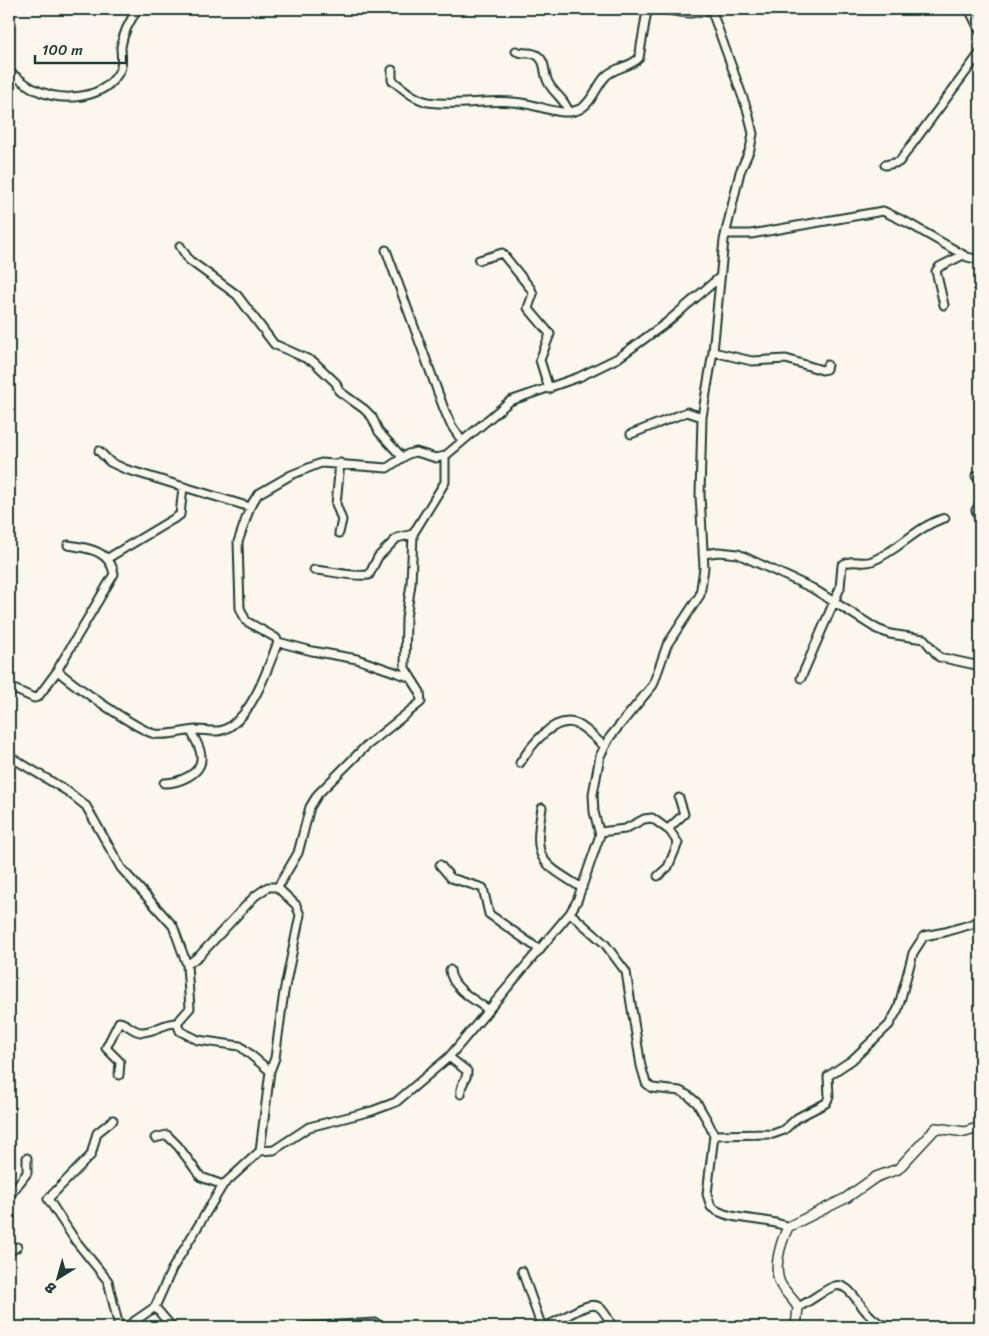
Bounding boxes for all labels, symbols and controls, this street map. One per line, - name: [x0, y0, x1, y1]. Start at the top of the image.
- scale bar: [35, 32, 126, 64]
- text: 100 m: [42, 37, 83, 63]
- north arrow: [32, 1254, 82, 1304]
- text: B: [39, 1275, 62, 1301]

